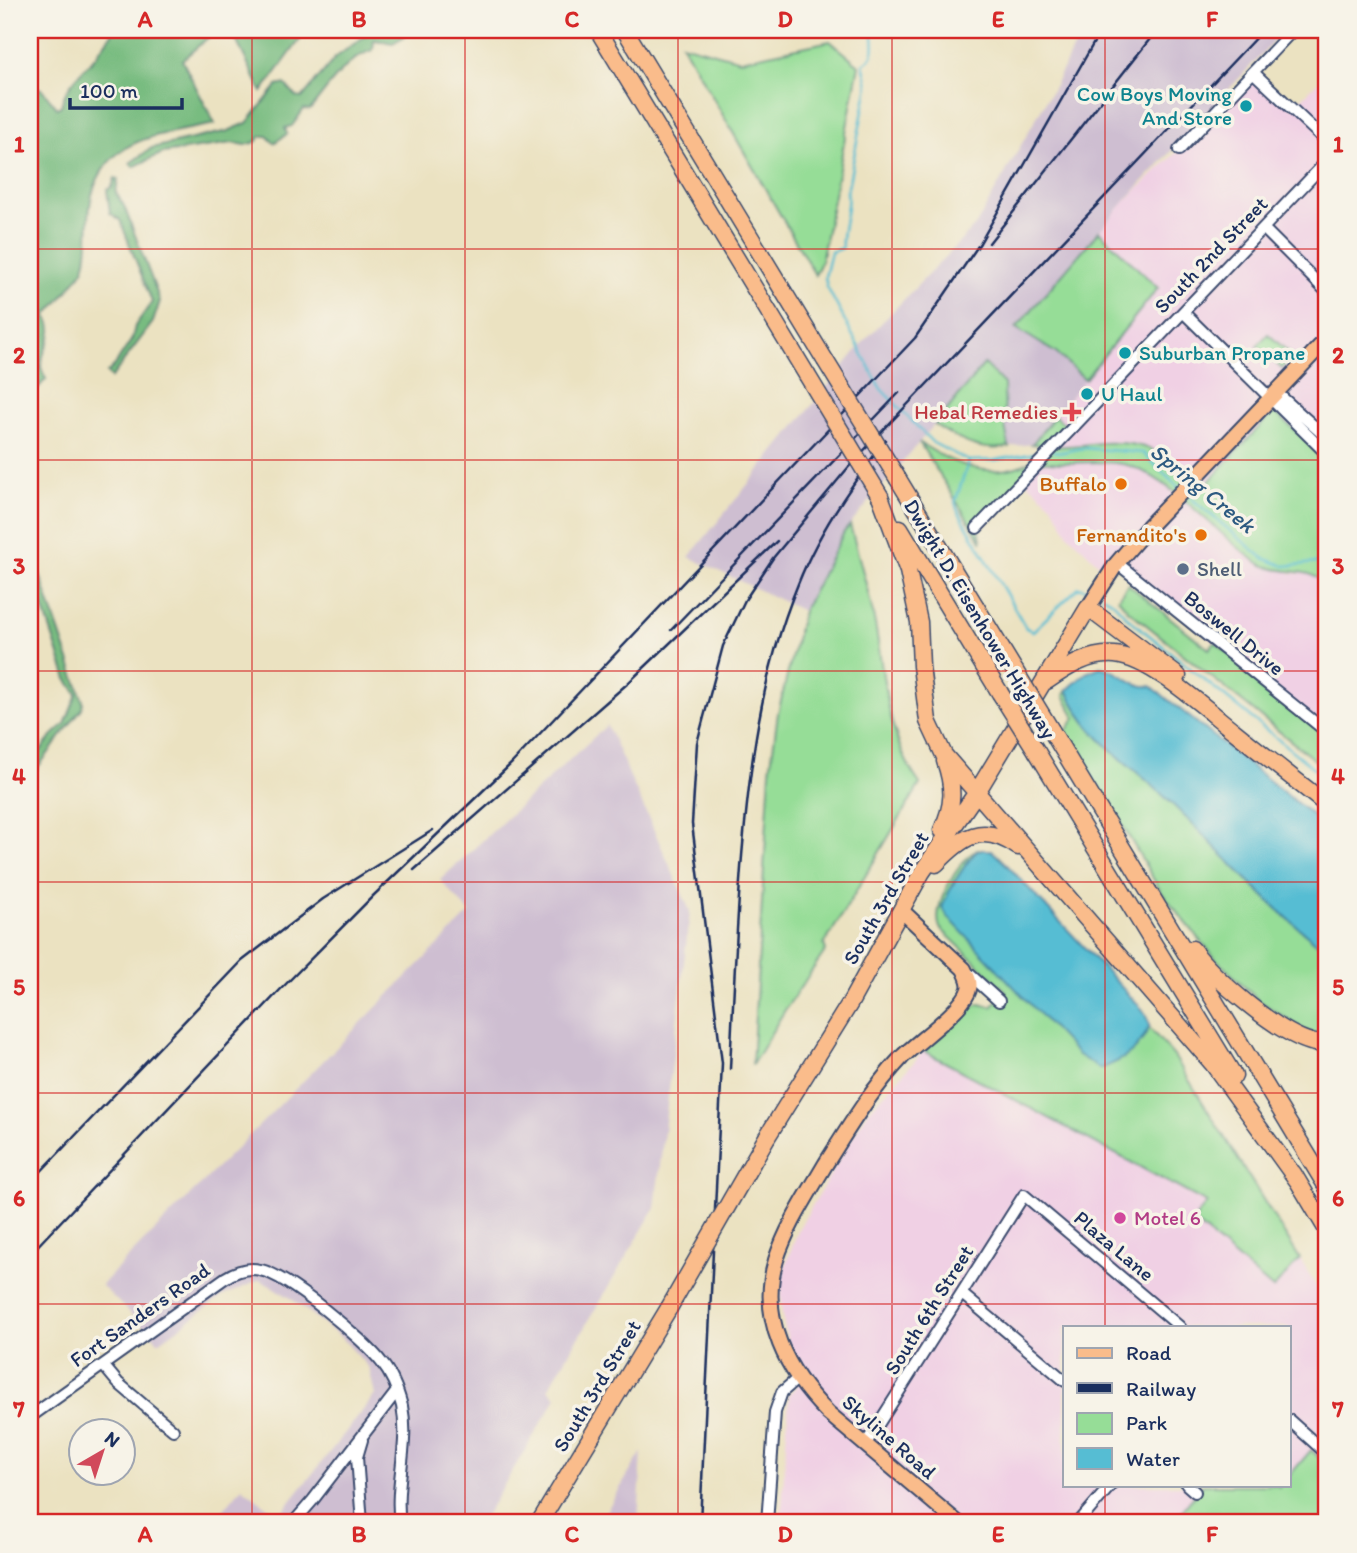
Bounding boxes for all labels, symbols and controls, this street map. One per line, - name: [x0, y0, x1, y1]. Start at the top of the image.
- text: A: [137, 5, 153, 33]
- text: B: [352, 5, 367, 33]
- text: C: [565, 5, 580, 33]
- text: D: [777, 5, 793, 33]
- text: E: [992, 5, 1005, 33]
- text: F: [1206, 5, 1219, 33]
- scale bar: [70, 66, 182, 110]
- text: 100 m: [80, 78, 138, 103]
- place label: Cow Boys Moving And Store: [1077, 81, 1232, 130]
- marker: Cow Boys Moving And Store: [1238, 98, 1254, 114]
- text: 1: [14, 130, 25, 158]
- text: 1: [1333, 130, 1344, 158]
- street label: South 2nd Street: [1149, 191, 1273, 318]
- place label: Suburban Propane: [1139, 340, 1305, 365]
- text: 2: [13, 341, 26, 369]
- text: 2: [1332, 341, 1345, 369]
- marker: Suburban Propane: [1117, 345, 1133, 361]
- place label: U Haul: [1101, 381, 1163, 406]
- marker: U Haul: [1079, 386, 1095, 402]
- place label: Hebal Remedies: [914, 399, 1058, 424]
- marker: Hebal Remedies: [1064, 404, 1080, 420]
- water label: Spring Creek: [1145, 437, 1262, 540]
- place label: Buffalo: [1040, 471, 1107, 496]
- marker: Buffalo: [1113, 476, 1129, 492]
- street label: Dwight D. Eisenhower Highway: [899, 494, 1062, 743]
- place label: Fernandito's: [1076, 522, 1187, 547]
- marker: Fernandito's: [1193, 527, 1209, 543]
- text: 3: [13, 552, 26, 580]
- text: 3: [1332, 552, 1345, 580]
- place label: Shell: [1197, 556, 1242, 581]
- marker: Shell: [1175, 561, 1191, 577]
- street label: Boswell Drive: [1179, 585, 1289, 681]
- text: 4: [12, 762, 26, 790]
- text: 4: [1331, 762, 1345, 790]
- street label: South 3rd Street: [837, 827, 934, 969]
- text: 5: [13, 973, 25, 1001]
- text: 5: [1332, 973, 1344, 1001]
- text: 6: [13, 1184, 25, 1212]
- text: 6: [1332, 1184, 1344, 1212]
- street label: Plaza Lane: [1069, 1205, 1159, 1286]
- place label: Motel 6: [1134, 1205, 1201, 1230]
- marker: Motel 6: [1112, 1210, 1128, 1226]
- street label: South 6th Street: [879, 1240, 979, 1379]
- street label: Fort Sanders Road: [65, 1257, 215, 1372]
- street label: South 3rd Street: [547, 1315, 646, 1456]
- legend: [1063, 1326, 1290, 1486]
- text: Road: [1126, 1340, 1172, 1365]
- text: Railway: [1126, 1376, 1196, 1401]
- street label: Skyline Road: [837, 1389, 941, 1484]
- text: 7: [12, 1395, 25, 1423]
- text: 7: [1331, 1395, 1344, 1423]
- text: Park: [1126, 1410, 1168, 1435]
- north arrow: [66, 1416, 136, 1486]
- text: N: [100, 1426, 125, 1452]
- text: Water: [1126, 1446, 1180, 1471]
- text: A: [137, 1520, 153, 1548]
- text: B: [352, 1520, 367, 1548]
- text: C: [565, 1520, 580, 1548]
- text: D: [777, 1520, 793, 1548]
- text: E: [992, 1520, 1005, 1548]
- text: F: [1206, 1520, 1219, 1548]

